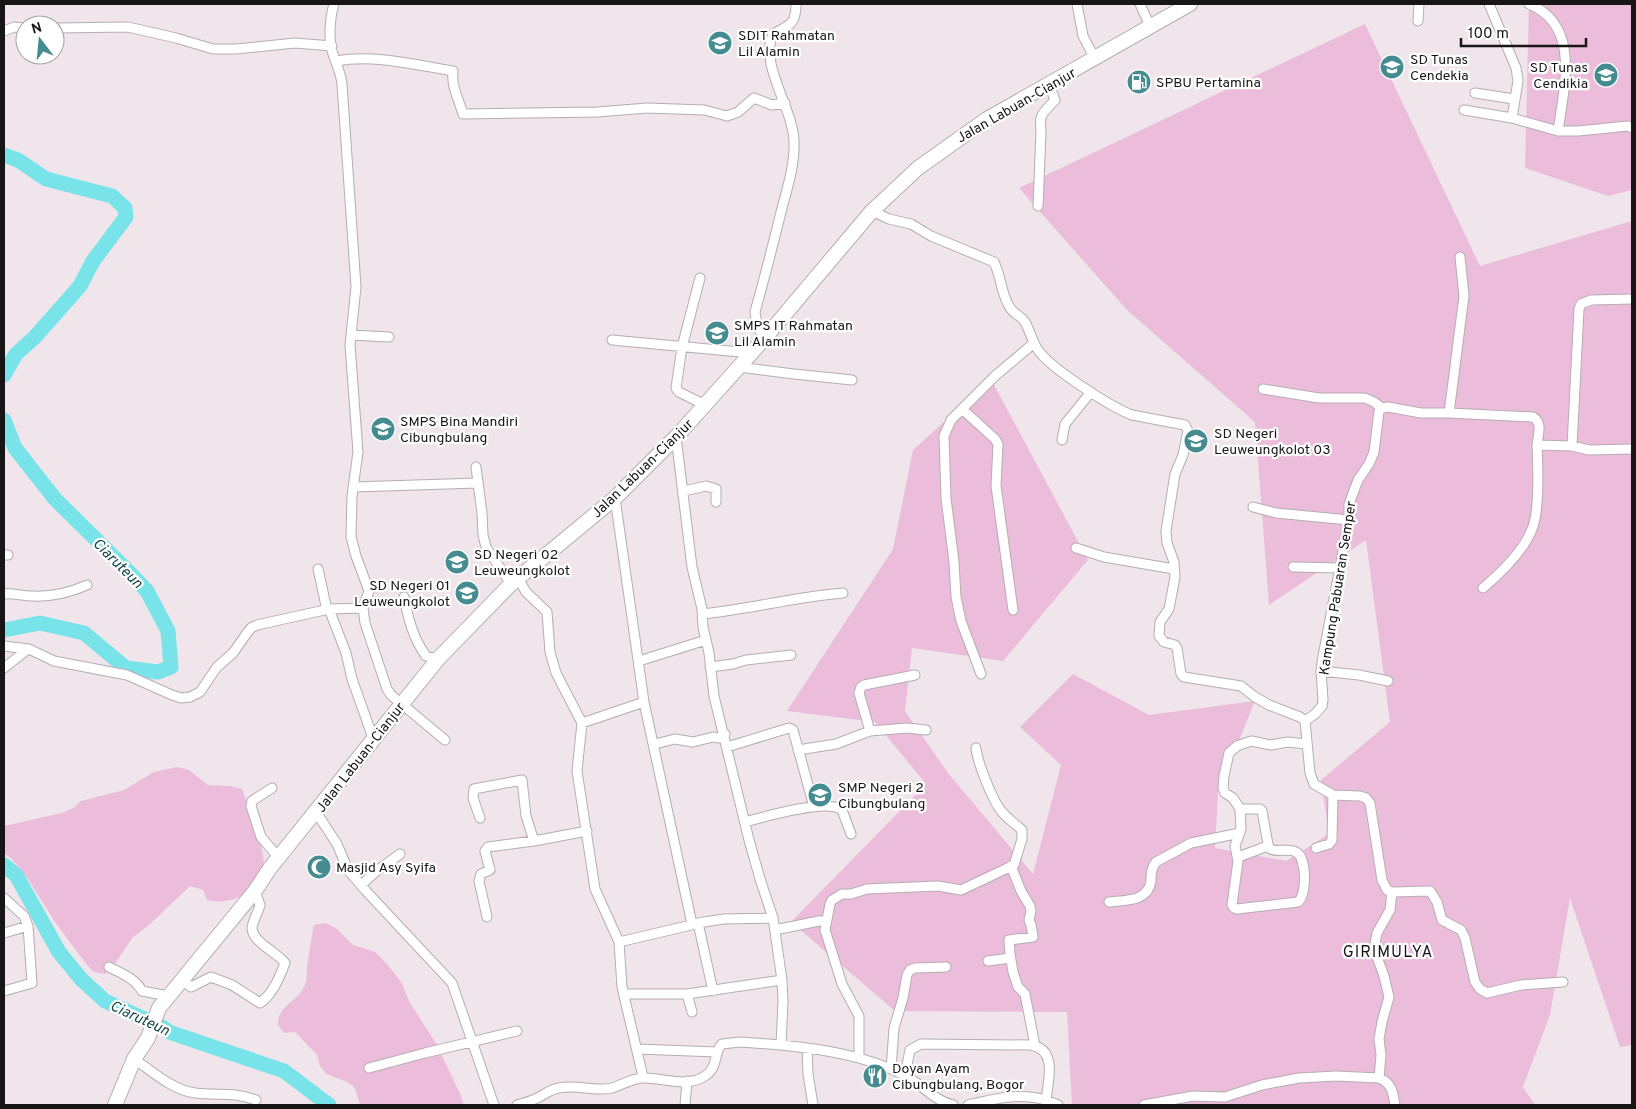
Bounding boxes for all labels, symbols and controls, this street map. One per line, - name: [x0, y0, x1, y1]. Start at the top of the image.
- north arrow: [15, 15, 65, 65]
- scale bar: [1461, 15, 1586, 47]
- text: N: [30, 19, 44, 39]
- text: 100 m: [1468, 25, 1509, 44]
- place label: SDIT Rahmatan Lil Alamin: [738, 28, 835, 61]
- school or university icon: SDIT Rahmatan Lil Alamin: [707, 30, 733, 56]
- place label: SD Tunas Cendekia: [1410, 52, 1469, 85]
- school or university icon: SD Tunas Cendekia: [1379, 54, 1405, 80]
- place label: SD Tunas Cendikia: [1530, 60, 1588, 93]
- school or university icon: SD Tunas Cendikia: [1593, 62, 1619, 88]
- street label: Jalan Labuan-Cianjur: [954, 65, 1080, 147]
- fuel station icon: SPBU Pertamina: [1126, 69, 1152, 95]
- place label: SPBU Pertamina: [1156, 75, 1261, 92]
- place label: SMPS IT Rahmatan Lil Alamin: [734, 318, 853, 351]
- school or university icon: SMPS IT Rahmatan Lil Alamin: [704, 320, 730, 346]
- place label: SMPS Bina Mandiri Cibungbulang: [400, 414, 518, 447]
- school or university icon: SMPS Bina Mandiri Cibungbulang: [370, 416, 396, 442]
- street label: Jalan Labuan-Cianjur: [589, 416, 698, 522]
- place label: SD Negeri Leuweungkolot 03: [1214, 426, 1331, 459]
- school or university icon: SD Negeri Leuweungkolot 03: [1183, 428, 1209, 454]
- street label: Kampung Pabuaran Semper: [1316, 499, 1361, 677]
- water label: Ciaruteun: [88, 535, 146, 593]
- place label: SD Negeri 02 Leuweungkolot: [474, 547, 570, 580]
- school or university icon: SD Negeri 02 Leuweungkolot: [444, 549, 470, 575]
- place label: SD Negeri 01 Leuweungkolot: [354, 578, 450, 611]
- school or university icon: SD Negeri 01 Leuweungkolot: [454, 580, 480, 606]
- street label: Jalan Labuan-Cianjur: [313, 699, 410, 816]
- place label: SMP Negeri 2 Cibungbulang: [838, 780, 925, 813]
- school or university icon: SMP Negeri 2 Cibungbulang: [807, 782, 833, 808]
- mosque icon: Masjid Asy Syifa: [306, 854, 332, 880]
- place label: Masjid Asy Syifa: [336, 860, 436, 877]
- district label: GIRIMULYA: [1343, 943, 1433, 963]
- water label: Ciaruteun: [106, 997, 172, 1041]
- place label: Doyan Ayam Cibungbulang, Bogor: [892, 1061, 1025, 1094]
- restaurant icon: Doyan Ayam Cibungbulang, Bogor: [862, 1063, 888, 1089]

